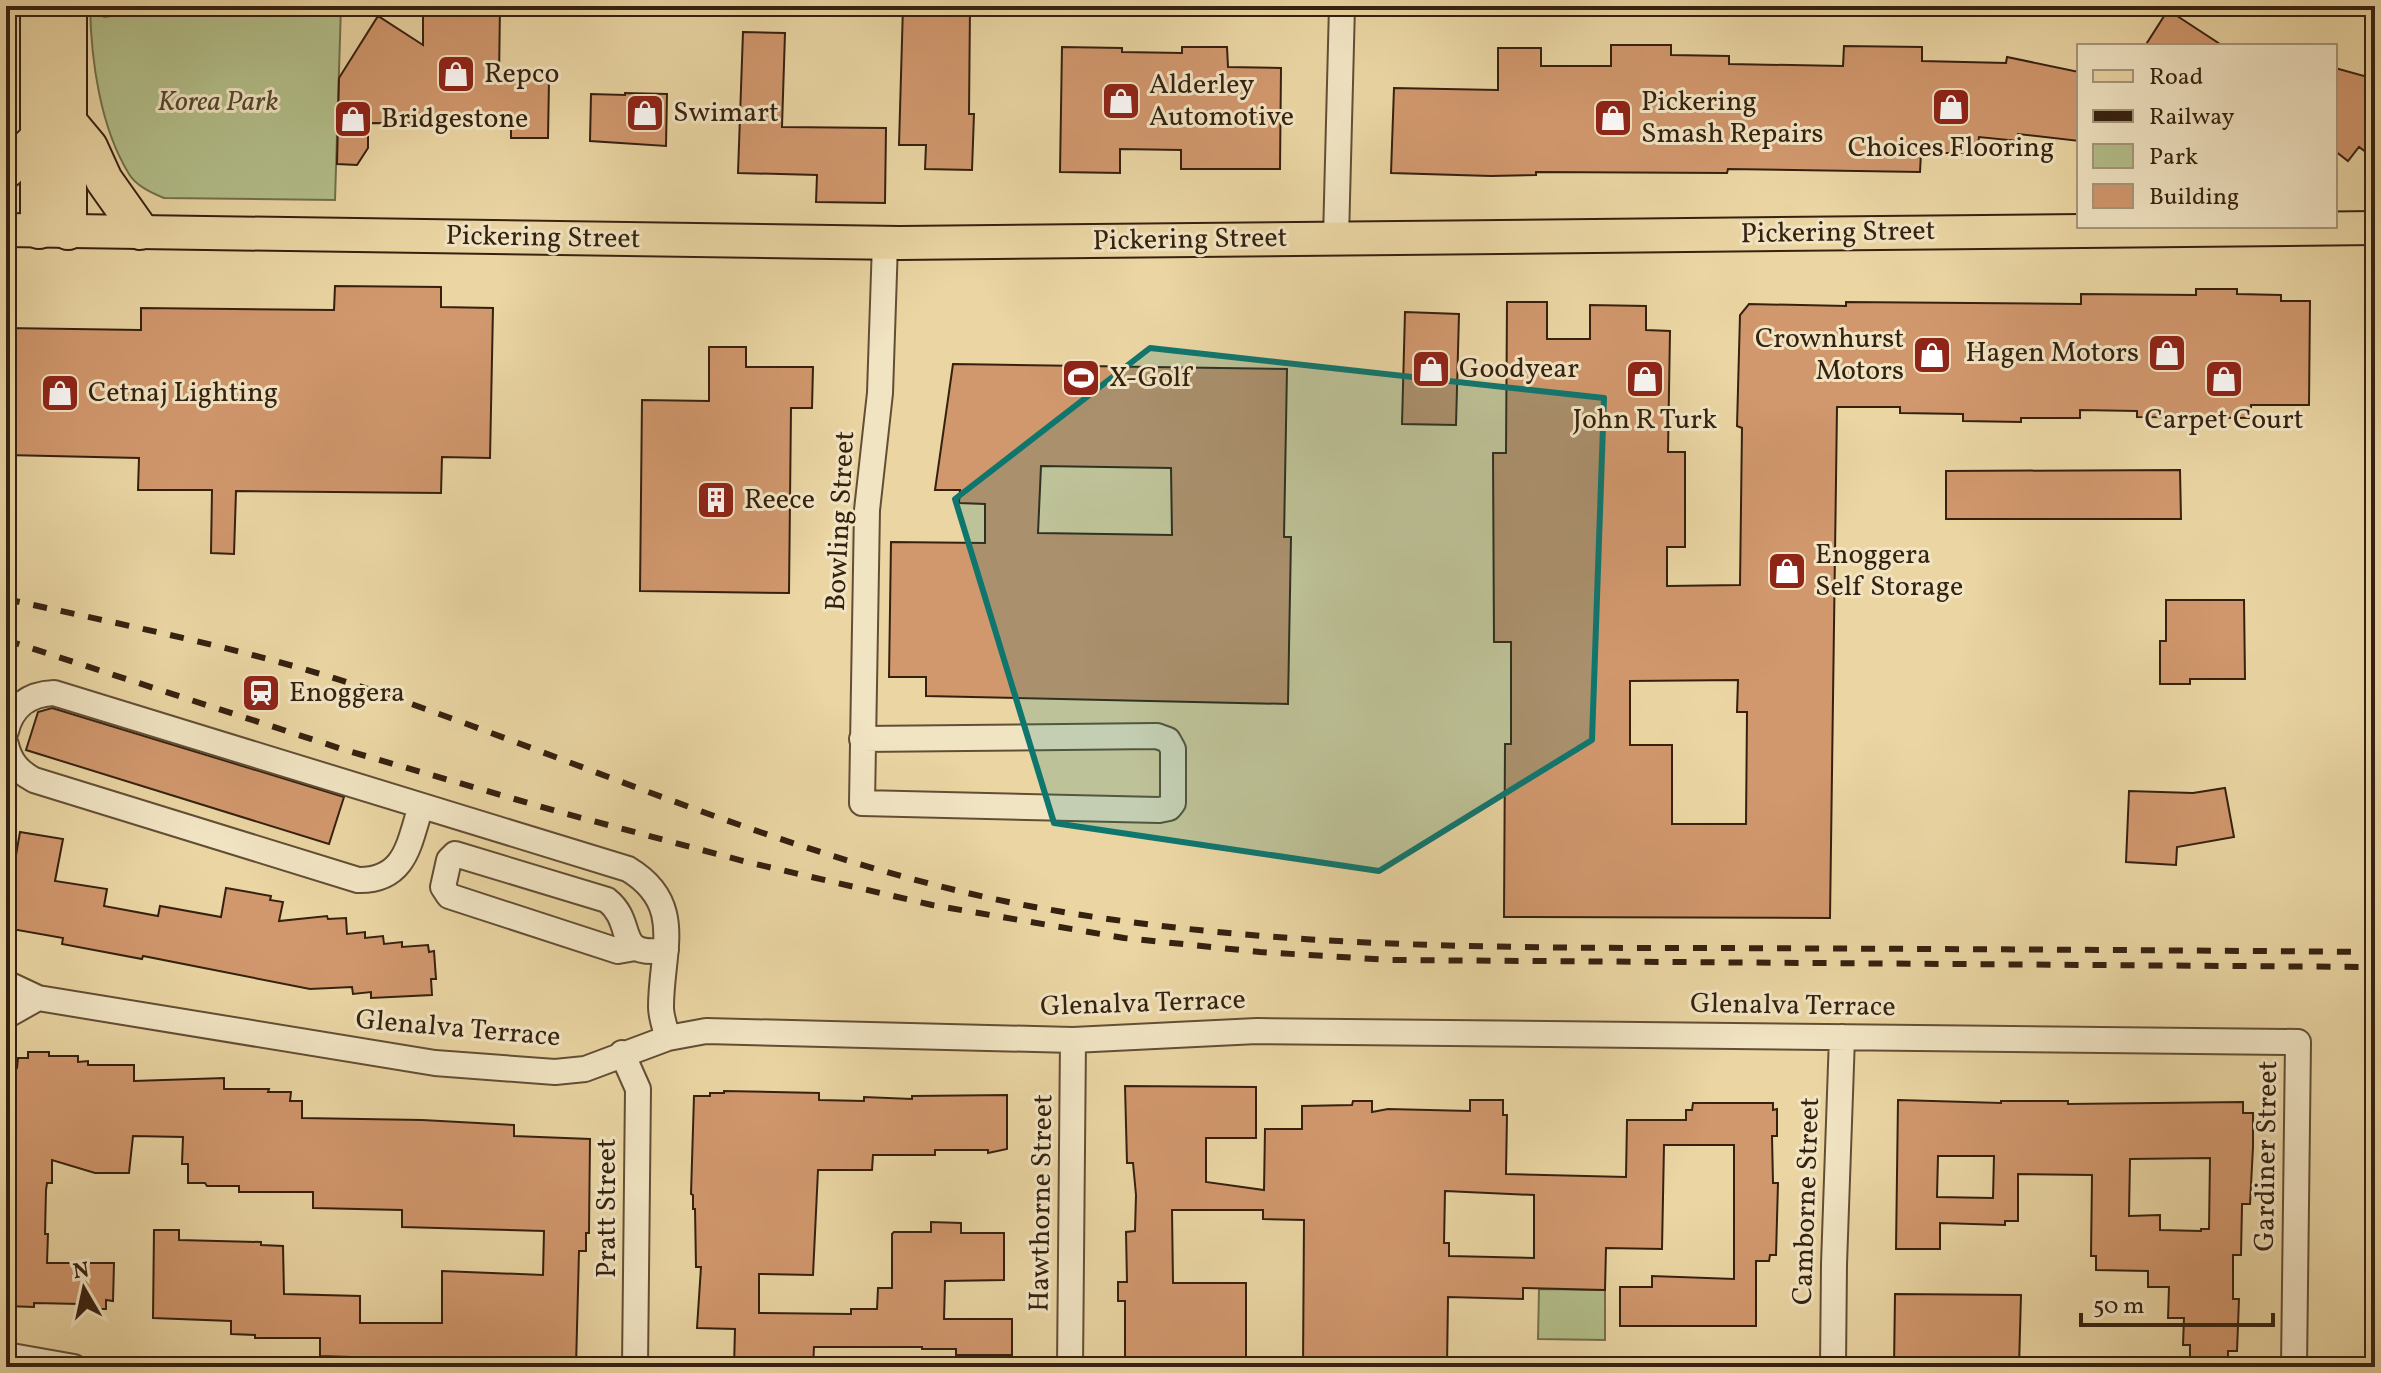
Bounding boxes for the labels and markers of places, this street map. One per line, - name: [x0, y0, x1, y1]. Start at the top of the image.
- shop icon: Repco: [435, 53, 477, 95]
- place label: Repco: [484, 55, 559, 94]
- place label: Alderley Automotive: [1149, 66, 1294, 137]
- shop icon: Alderley Automotive: [1100, 80, 1142, 122]
- place label: Pickering Smash Repairs: [1641, 83, 1823, 154]
- shop icon: Choices Flooring: [1930, 86, 1972, 128]
- shop icon: Swimart: [624, 92, 666, 134]
- place label: Swimart: [673, 94, 779, 133]
- shop icon: Pickering Smash Repairs: [1592, 97, 1634, 139]
- shop icon: Bridgestone: [332, 98, 374, 140]
- place label: Bridgestone: [381, 100, 528, 139]
- place label: Choices Flooring: [1848, 129, 2054, 168]
- place label: Crownhurst Motors: [1755, 320, 1904, 391]
- shop icon: Hagen Motors: [2146, 332, 2188, 374]
- shop icon: Crownhurst Motors: [1911, 334, 1953, 376]
- place label: Hagen Motors: [1966, 334, 2139, 373]
- shop icon: Goodyear: [1410, 348, 1452, 390]
- place label: Goodyear: [1459, 350, 1579, 389]
- sports icon: X-Golf: [1060, 357, 1102, 399]
- shop icon: John R Turk: [1624, 358, 1666, 400]
- shop icon: Carpet Court: [2203, 358, 2245, 400]
- place label: X-Golf: [1109, 359, 1193, 398]
- shop icon: Cetnaj Lighting: [39, 372, 81, 414]
- place label: Cetnaj Lighting: [88, 374, 278, 413]
- place label: John R Turk: [1573, 401, 1717, 440]
- place label: Carpet Court: [2144, 401, 2304, 440]
- building icon: Reece: [695, 479, 737, 521]
- place label: Reece: [744, 481, 815, 520]
- place label: Enoggera Self Storage: [1815, 536, 1963, 607]
- shop icon: Enoggera Self Storage: [1766, 550, 1808, 592]
- station icon: Enoggera: [240, 672, 282, 714]
- place label: Enoggera: [289, 674, 405, 713]

